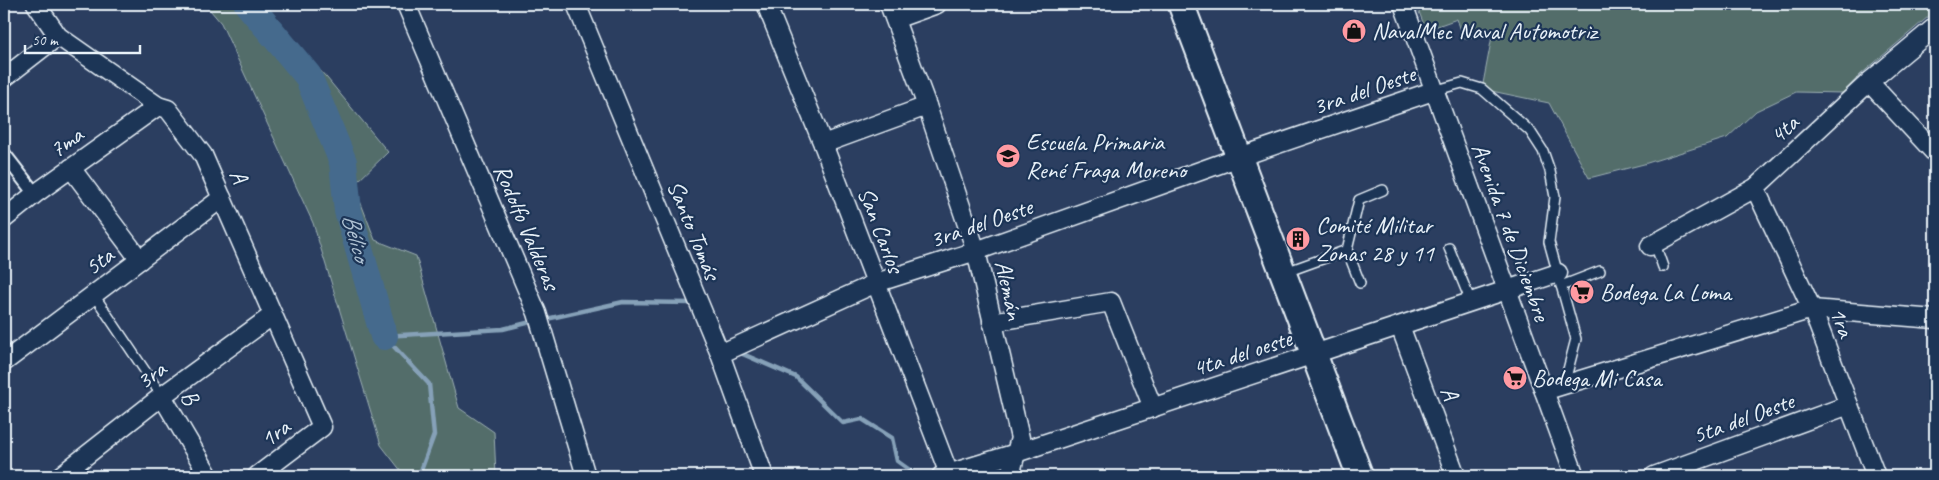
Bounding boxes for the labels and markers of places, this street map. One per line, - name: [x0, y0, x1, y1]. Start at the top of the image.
- place label: NavalMec Naval Automotriz: [1372, 16, 1599, 46]
- shop icon: NavalMec Naval Automotriz: [1341, 18, 1367, 44]
- place label: Escuela Primaria René Fraga Moreno: [1026, 127, 1188, 185]
- school or university icon: Escuela Primaria René Fraga Moreno: [995, 143, 1021, 169]
- place label: Comité Militar Zonas 28 y 11: [1316, 210, 1435, 268]
- building icon: Comité Militar Zonas 28 y 11: [1285, 226, 1311, 252]
- place label: Bodega La Loma: [1600, 277, 1733, 307]
- supermarket icon: Bodega La Loma: [1569, 279, 1595, 305]
- place label: Bodega Mi Casa: [1532, 363, 1664, 393]
- supermarket icon: Bodega Mi Casa: [1502, 365, 1528, 391]

